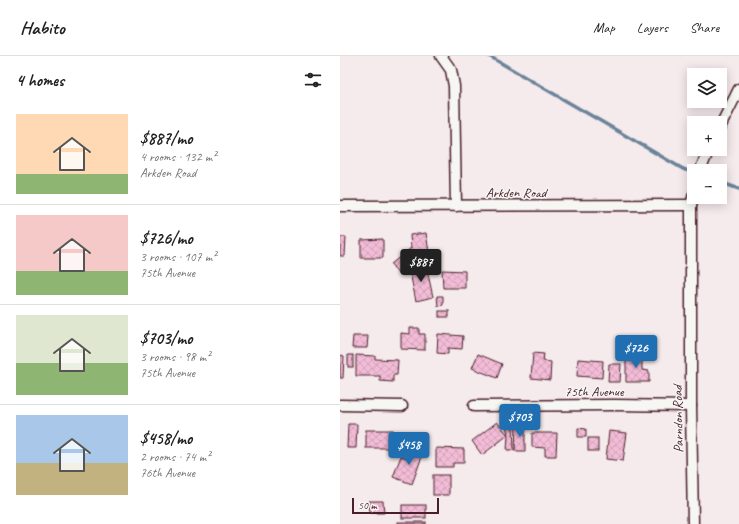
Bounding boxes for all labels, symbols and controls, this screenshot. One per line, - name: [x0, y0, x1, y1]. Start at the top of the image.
- text: Habito: [20, 16, 65, 40]
- text: Map: [593, 19, 615, 36]
- text: Layers: [637, 19, 668, 36]
- text: Share: [690, 19, 719, 36]
- map controls: [687, 68, 727, 204]
- button: layers: [687, 68, 727, 108]
- icon: filters: [302, 69, 324, 91]
- text: 4 homes: [16, 70, 64, 91]
- button: +: [687, 116, 727, 156]
- text: $887/mo: [140, 128, 192, 149]
- icon: home: [48, 130, 96, 178]
- text: 4 rooms · 132 m²: [140, 149, 216, 165]
- button: −: [687, 164, 727, 204]
- text: Arkden Road: [140, 165, 196, 181]
- street label: Arkden Road: [486, 184, 549, 201]
- text: $726/mo: [140, 228, 193, 249]
- icon: home: [48, 231, 96, 279]
- text: 3 rooms · 107 m²: [140, 249, 216, 265]
- pin: $887: [397, 249, 445, 283]
- text: $887: [409, 254, 433, 270]
- text: 75th Avenue: [140, 265, 195, 281]
- text: $703/mo: [140, 328, 192, 349]
- icon: home: [48, 331, 96, 379]
- pin: $726: [612, 335, 660, 369]
- text: $726: [624, 340, 648, 356]
- text: 3 rooms · 98 m²: [140, 349, 210, 365]
- text: 75th Avenue: [140, 365, 195, 381]
- street label: 75th Avenue: [564, 383, 625, 400]
- street label: Parndon Road: [669, 383, 687, 453]
- pin: $703: [496, 404, 544, 438]
- text: $703: [508, 409, 532, 425]
- text: $458/mo: [140, 428, 192, 449]
- icon: home: [48, 431, 96, 479]
- pin: $458: [385, 432, 433, 466]
- text: $458: [397, 437, 421, 453]
- text: 2 rooms · 74 m²: [140, 449, 210, 465]
- text: 76th Avenue: [140, 465, 195, 481]
- scale bar: [352, 496, 439, 515]
- text: 50 m: [358, 498, 377, 512]

